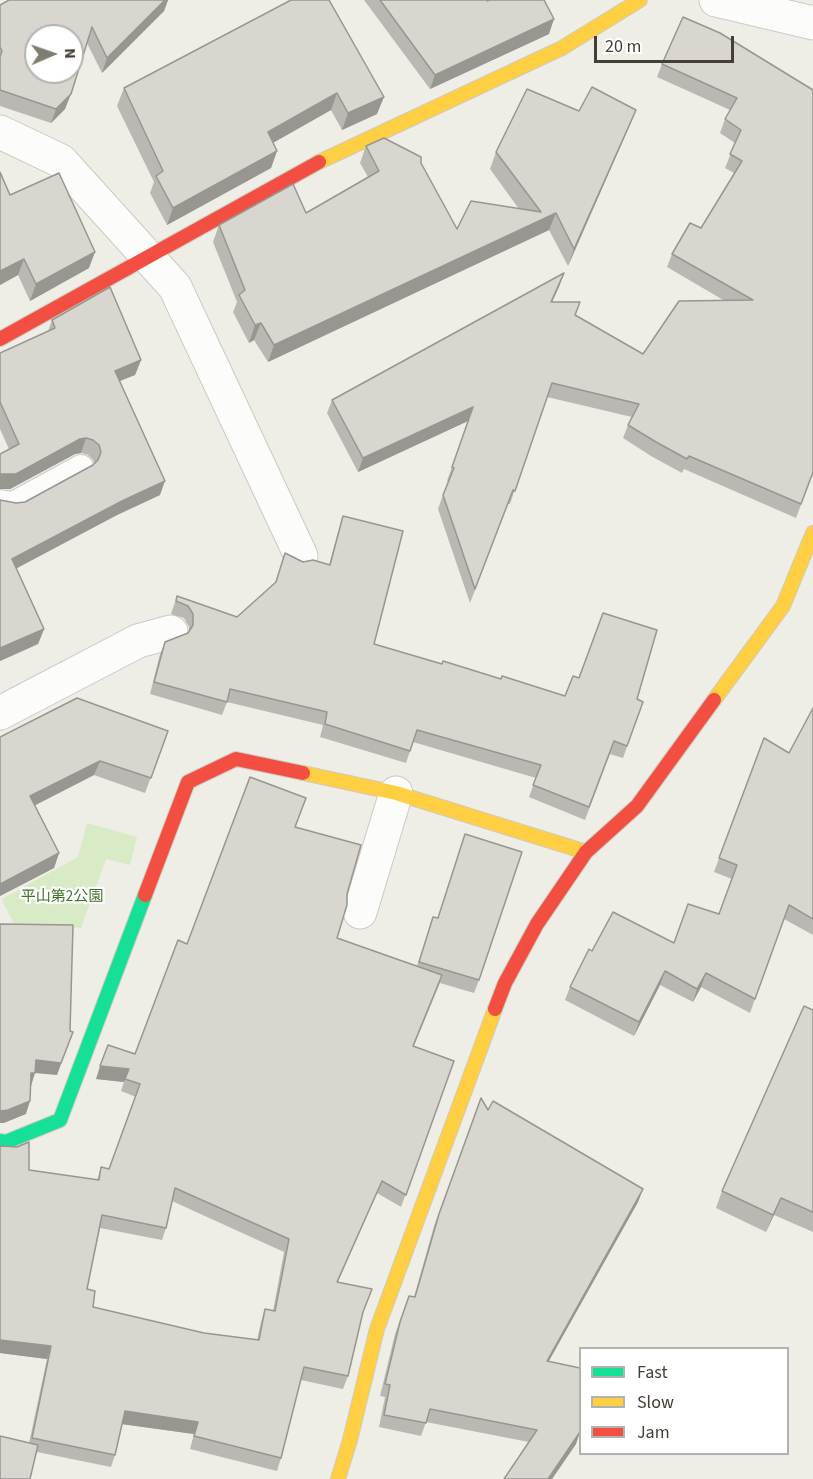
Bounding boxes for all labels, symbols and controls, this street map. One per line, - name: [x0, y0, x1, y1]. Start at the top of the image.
- north arrow: [24, 24, 84, 84]
- scale bar: [597, 24, 736, 62]
- text: 20 m: [605, 34, 641, 59]
- text: N: [59, 48, 81, 59]
- park label: 平山第2公園: [21, 889, 103, 907]
- legend: [579, 1347, 789, 1455]
- text: Fast: [637, 1360, 668, 1385]
- text: Slow: [637, 1390, 674, 1415]
- text: Jam: [637, 1420, 670, 1445]

